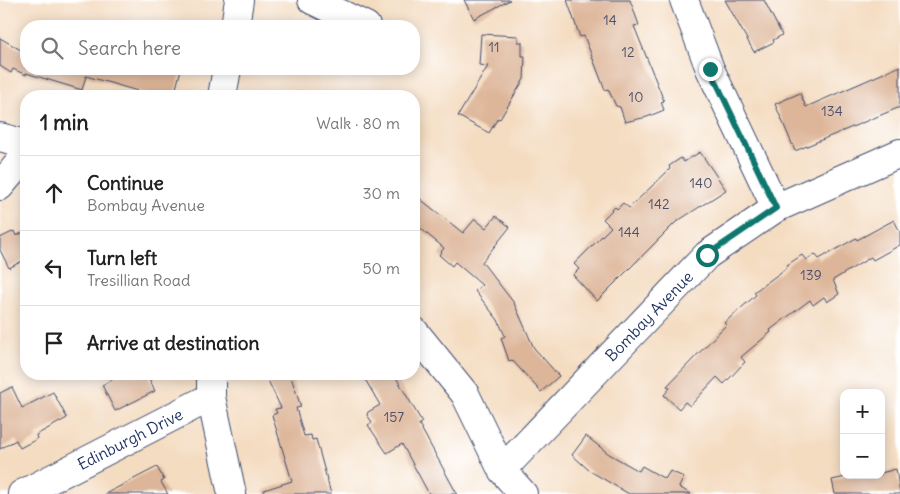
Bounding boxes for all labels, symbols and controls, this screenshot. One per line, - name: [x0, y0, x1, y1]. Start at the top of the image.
- house number: 14: [603, 11, 617, 29]
- search box: [20, 20, 420, 75]
- icon: search: [38, 34, 66, 62]
- text: Search here: [78, 36, 181, 60]
- house number: 11: [488, 38, 500, 56]
- house number: 12: [621, 43, 635, 61]
- route end: [699, 58, 722, 81]
- house number: 10: [629, 88, 643, 106]
- house number: 134: [821, 102, 843, 120]
- text: 1 min: [40, 109, 89, 136]
- text: Walk · 80 m: [316, 113, 400, 133]
- text: Continue: [87, 171, 164, 195]
- house number: 140: [690, 174, 712, 192]
- icon: ahead: [40, 179, 68, 207]
- text: 30 m: [363, 183, 400, 203]
- text: Bombay Avenue: [87, 195, 205, 215]
- house number: 142: [648, 195, 670, 213]
- house number: 144: [618, 223, 640, 241]
- route start: [696, 244, 719, 267]
- text: Turn left: [87, 246, 157, 270]
- icon: left: [40, 254, 68, 282]
- text: 50 m: [362, 258, 400, 278]
- house number: 139: [800, 266, 822, 284]
- street label: Bombay Avenue: [601, 267, 697, 365]
- text: Tresillian Road: [87, 270, 190, 290]
- icon: arrive: [40, 329, 68, 357]
- text: Arrive at destination: [87, 331, 260, 355]
- map controls: [840, 389, 885, 479]
- button: +: [840, 389, 885, 434]
- street label: Edinburgh Drive: [74, 404, 186, 474]
- house number: 157: [384, 408, 404, 426]
- button: −: [840, 434, 885, 479]

